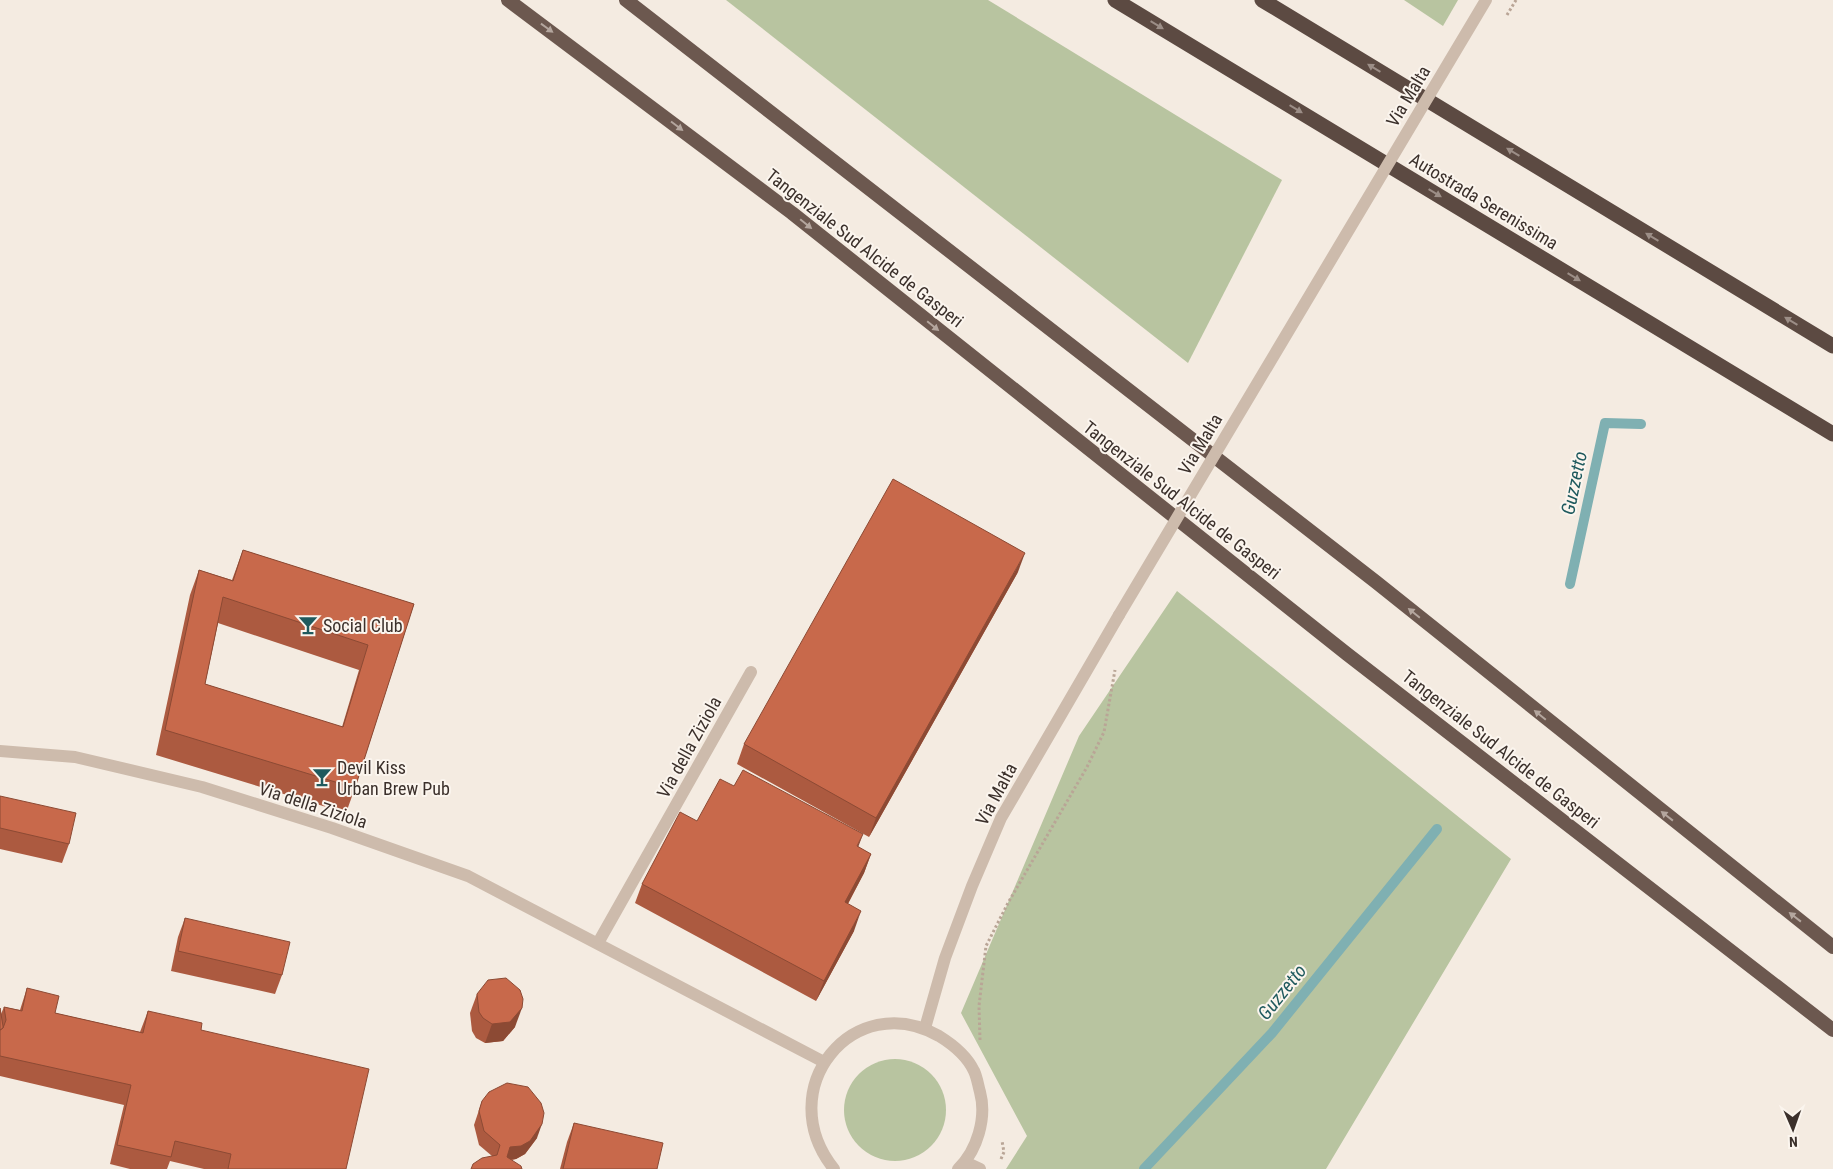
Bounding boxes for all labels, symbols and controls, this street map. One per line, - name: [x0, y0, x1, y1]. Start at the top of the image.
- one-way arrow: [1150, 21, 1163, 30]
- one-way arrow: [540, 23, 554, 33]
- street label: Via Malta: [1382, 62, 1434, 130]
- one-way arrow: [1368, 64, 1381, 73]
- one-way arrow: [1289, 105, 1302, 114]
- one-way arrow: [670, 121, 684, 131]
- street label: Autostrada Serenissima: [1406, 148, 1562, 254]
- one-way arrow: [1507, 148, 1520, 157]
- street label: Tangenziale Sud Alcide de Gasperi: [762, 164, 968, 332]
- one-way arrow: [1428, 189, 1441, 198]
- one-way arrow: [800, 219, 813, 230]
- one-way arrow: [1646, 232, 1659, 241]
- one-way arrow: [1567, 273, 1581, 282]
- one-way arrow: [1785, 316, 1798, 325]
- one-way arrow: [927, 320, 940, 331]
- street label: Via Malta: [1174, 410, 1226, 478]
- street label: Tangenziale Sud Alcide de Gasperi: [1079, 416, 1285, 584]
- water label: Guzzetto: [1556, 449, 1592, 517]
- one-way arrow: [1407, 607, 1420, 618]
- bar icon: Social Club: [297, 614, 319, 636]
- place label: Social Club: [323, 615, 403, 636]
- street label: Tangenziale Sud Alcide de Gasperi: [1398, 665, 1604, 833]
- street label: Via della Ziziola: [652, 693, 726, 801]
- one-way arrow: [1534, 709, 1547, 720]
- place label: Devil Kiss Urban Brew Pub: [337, 757, 450, 799]
- street label: Via Malta: [971, 759, 1021, 829]
- bar icon: Devil Kiss Urban Brew Pub: [311, 766, 333, 788]
- street label: Via della Ziziola: [256, 778, 370, 832]
- one-way arrow: [1661, 810, 1674, 821]
- one-way arrow: [1789, 911, 1802, 922]
- water label: Guzzetto: [1253, 960, 1311, 1024]
- north arrow: [1768, 1104, 1818, 1154]
- text: N: [1789, 1134, 1798, 1150]

